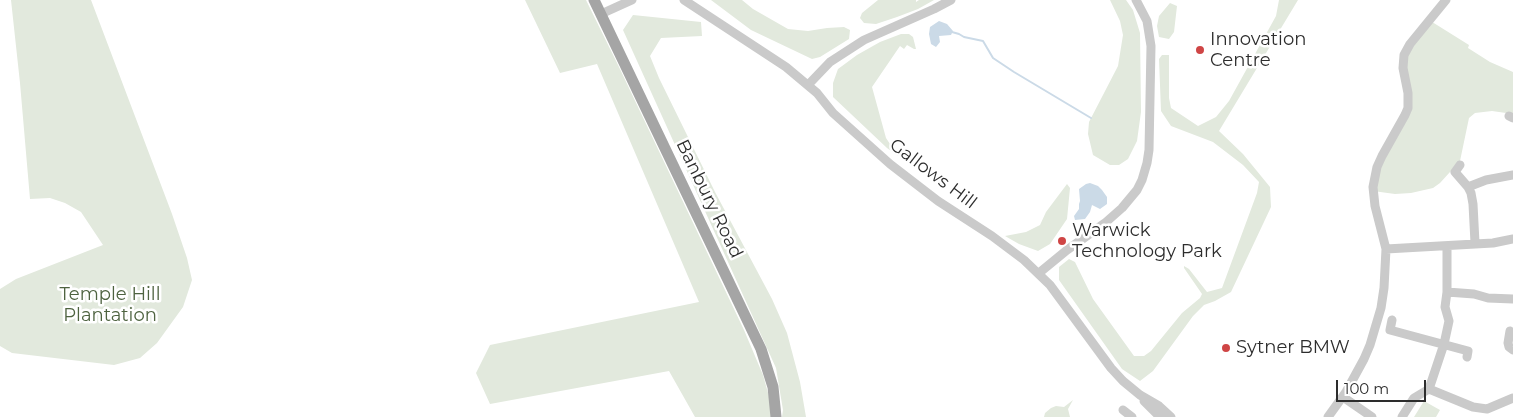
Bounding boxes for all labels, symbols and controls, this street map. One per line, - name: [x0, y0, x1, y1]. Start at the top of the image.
- place label: Innovation Centre: [1210, 29, 1306, 72]
- marker: Innovation Centre: [1194, 44, 1206, 56]
- street label: Gallows Hill: [885, 134, 981, 214]
- street label: Banbury Road: [671, 136, 747, 262]
- place label: Warwick Technology Park: [1072, 220, 1222, 262]
- marker: Warwick Technology Park: [1056, 235, 1068, 247]
- park label: Temple Hill Plantation: [59, 284, 161, 326]
- place label: Sytner BMW: [1236, 337, 1350, 359]
- marker: Sytner BMW: [1220, 342, 1232, 354]
- scale bar: [1338, 370, 1428, 402]
- text: 100 m: [1344, 379, 1389, 398]

